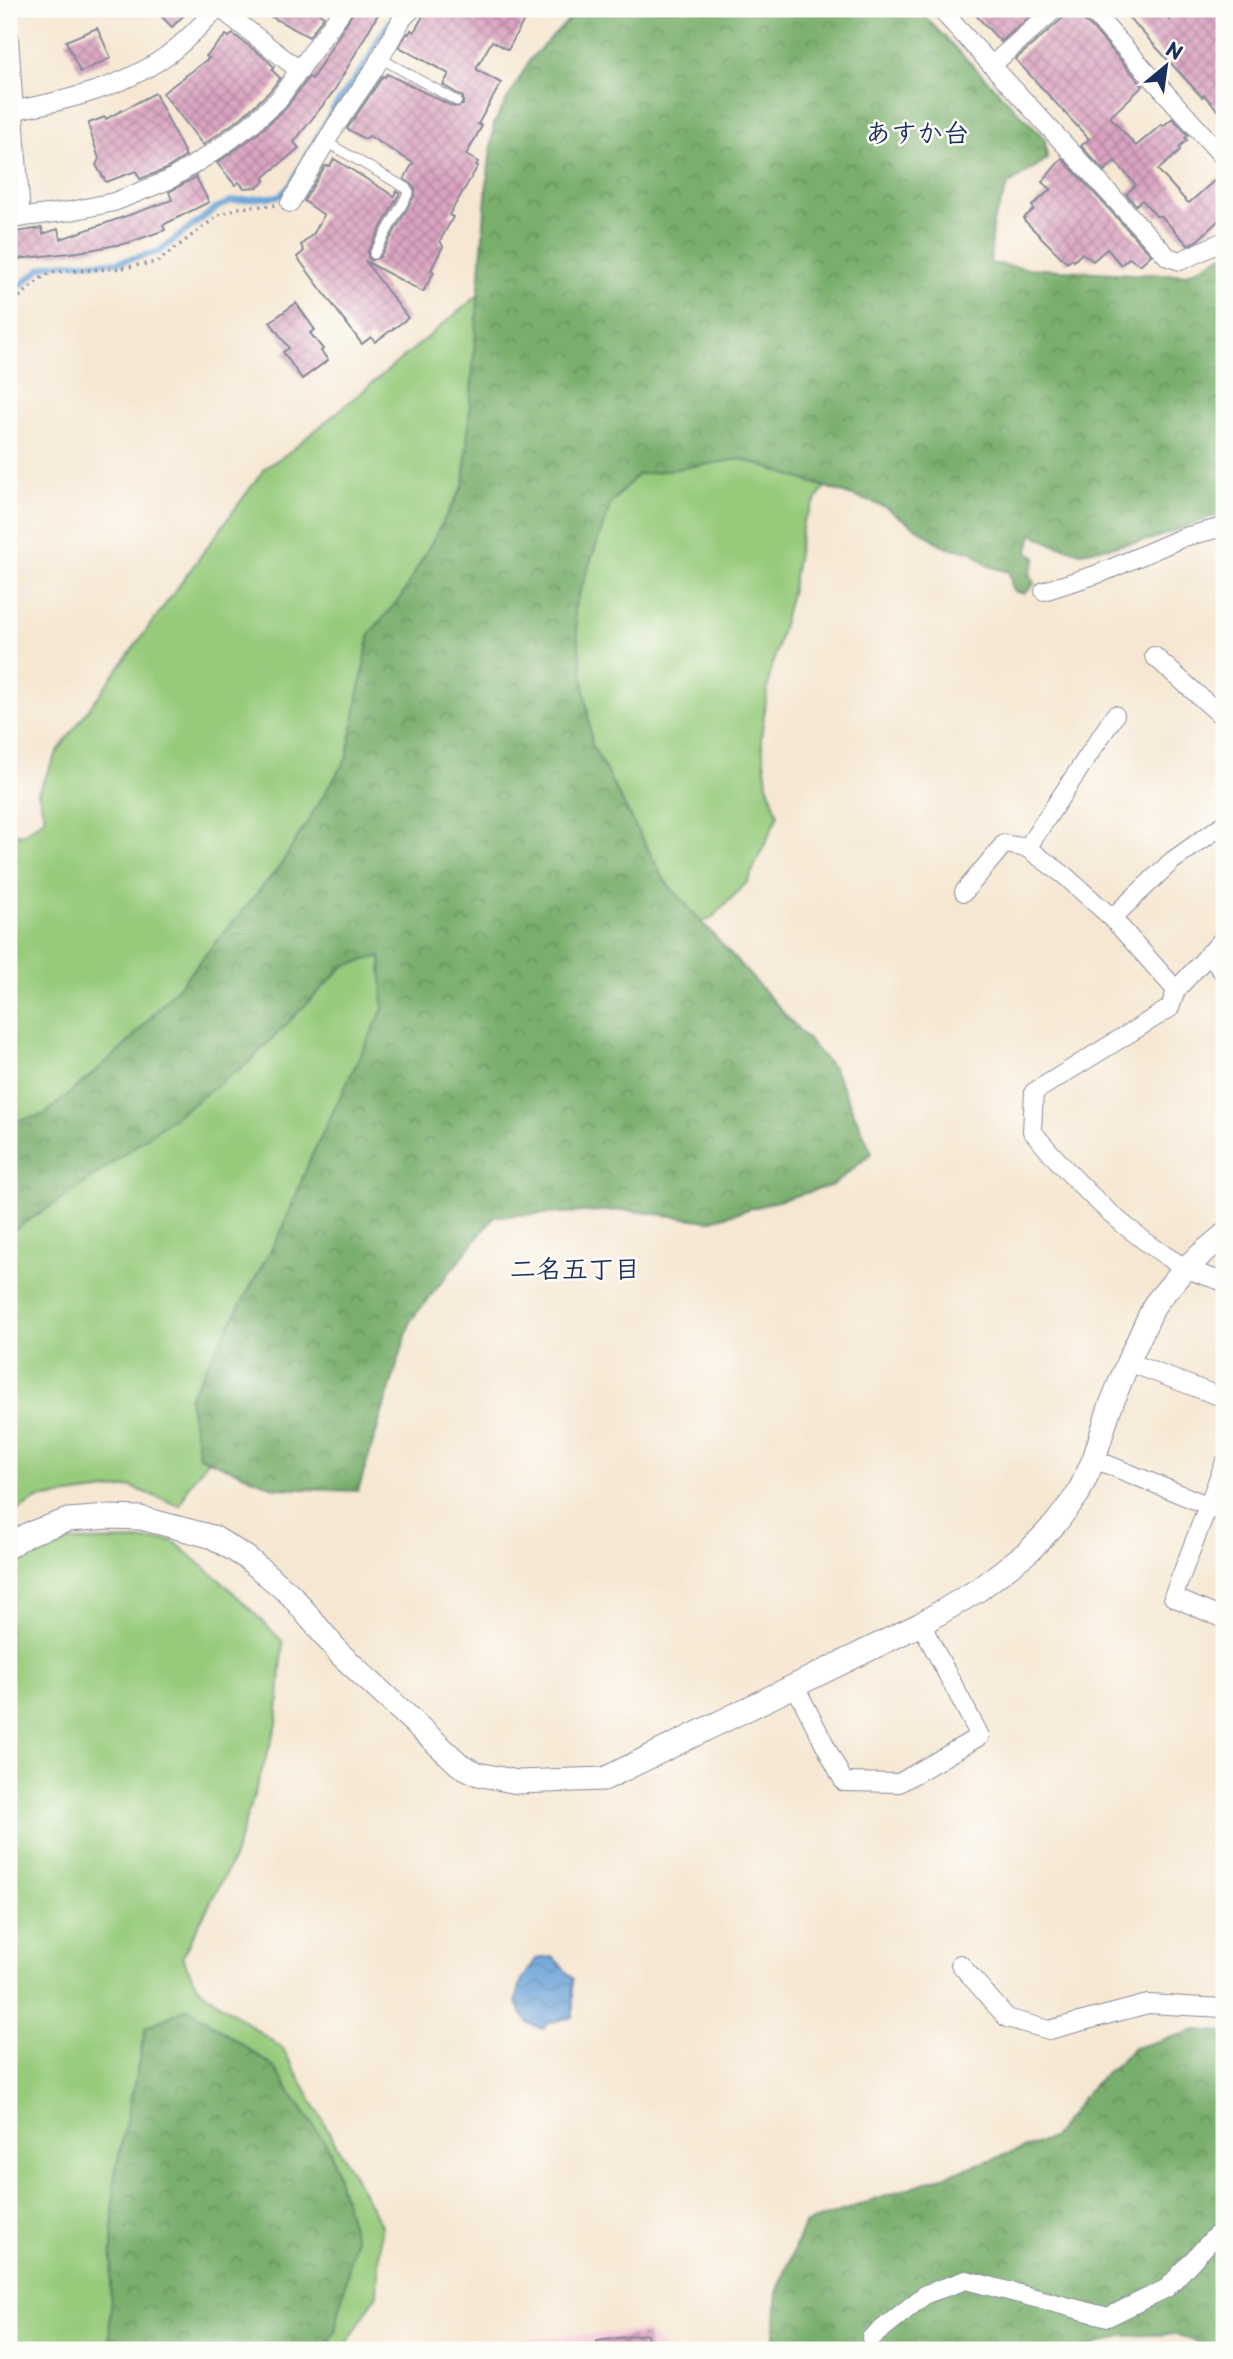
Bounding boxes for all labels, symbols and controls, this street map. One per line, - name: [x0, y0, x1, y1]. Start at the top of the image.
- north arrow: [1132, 32, 1202, 102]
- text: N: [1161, 34, 1188, 66]
- district label: あすか台: [865, 112, 969, 151]
- district label: 二名五丁目: [510, 1248, 640, 1287]

